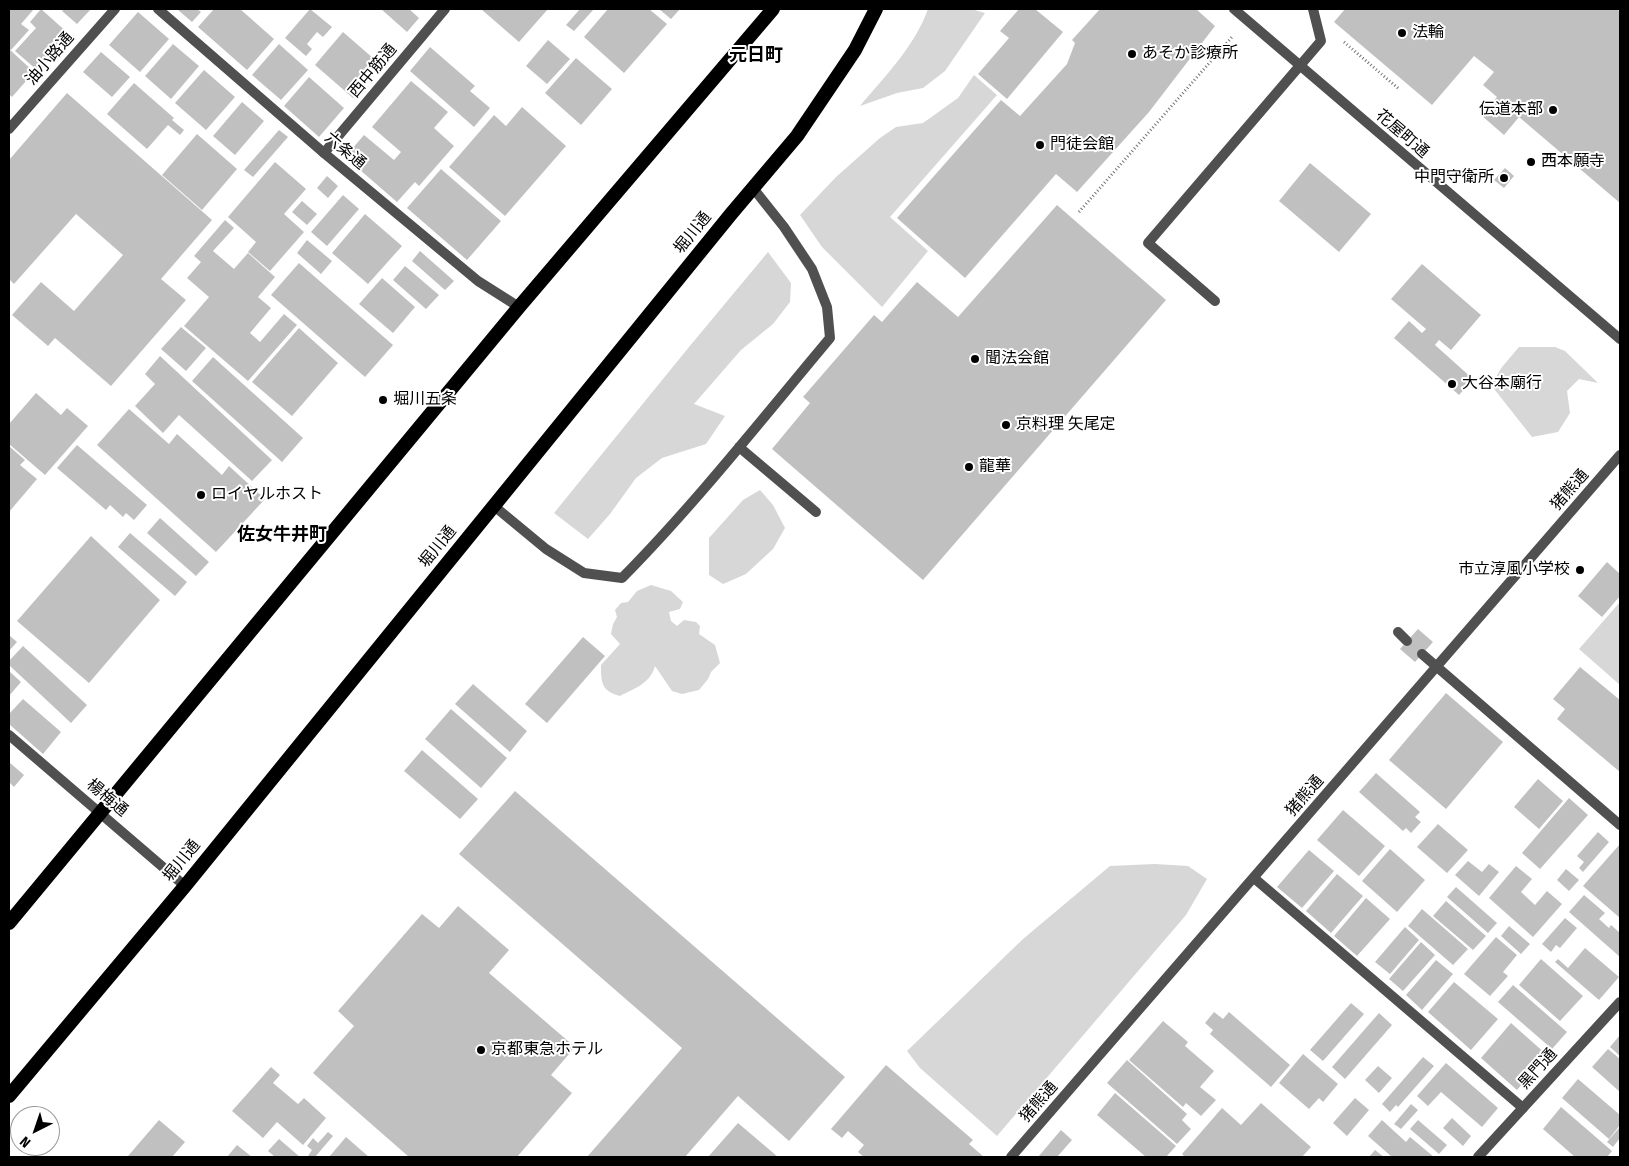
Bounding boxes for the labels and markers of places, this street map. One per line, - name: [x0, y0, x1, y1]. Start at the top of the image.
- place label: 法輪: [1412, 23, 1444, 43]
- marker: 法輪: [1396, 27, 1408, 39]
- place label: あそか診療所: [1142, 44, 1238, 64]
- marker: あそか診療所: [1126, 48, 1138, 60]
- place label: 伝道本部: [1479, 100, 1543, 120]
- marker: 伝道本部: [1547, 104, 1559, 116]
- place label: 門徒会館: [1050, 135, 1114, 155]
- marker: 門徒会館: [1034, 139, 1046, 151]
- place label: 西本願寺: [1541, 152, 1605, 172]
- marker: 西本願寺: [1525, 156, 1537, 168]
- place label: 中門守衛所: [1414, 168, 1494, 188]
- marker: 中門守衛所: [1498, 172, 1510, 184]
- place label: 聞法会館: [985, 349, 1049, 369]
- marker: 聞法会館: [969, 353, 981, 365]
- place label: 大谷本廟行: [1462, 374, 1542, 394]
- marker: 大谷本廟行: [1446, 378, 1458, 390]
- place label: 堀川五条: [393, 390, 457, 410]
- marker: 堀川五条: [377, 394, 389, 406]
- place label: 京料理 矢尾定: [1016, 415, 1116, 435]
- marker: 京料理 矢尾定: [1000, 419, 1012, 431]
- place label: 龍華: [979, 457, 1011, 477]
- marker: 龍華: [963, 461, 975, 473]
- place label: ロイヤルホスト: [211, 485, 323, 505]
- marker: ロイヤルホスト: [195, 489, 207, 501]
- place label: 市立淳風小学校: [1458, 560, 1570, 580]
- marker: 市立淳風小学校: [1574, 564, 1586, 576]
- place label: 京都東急ホテル: [491, 1040, 603, 1060]
- marker: 京都東急ホテル: [475, 1044, 487, 1056]

